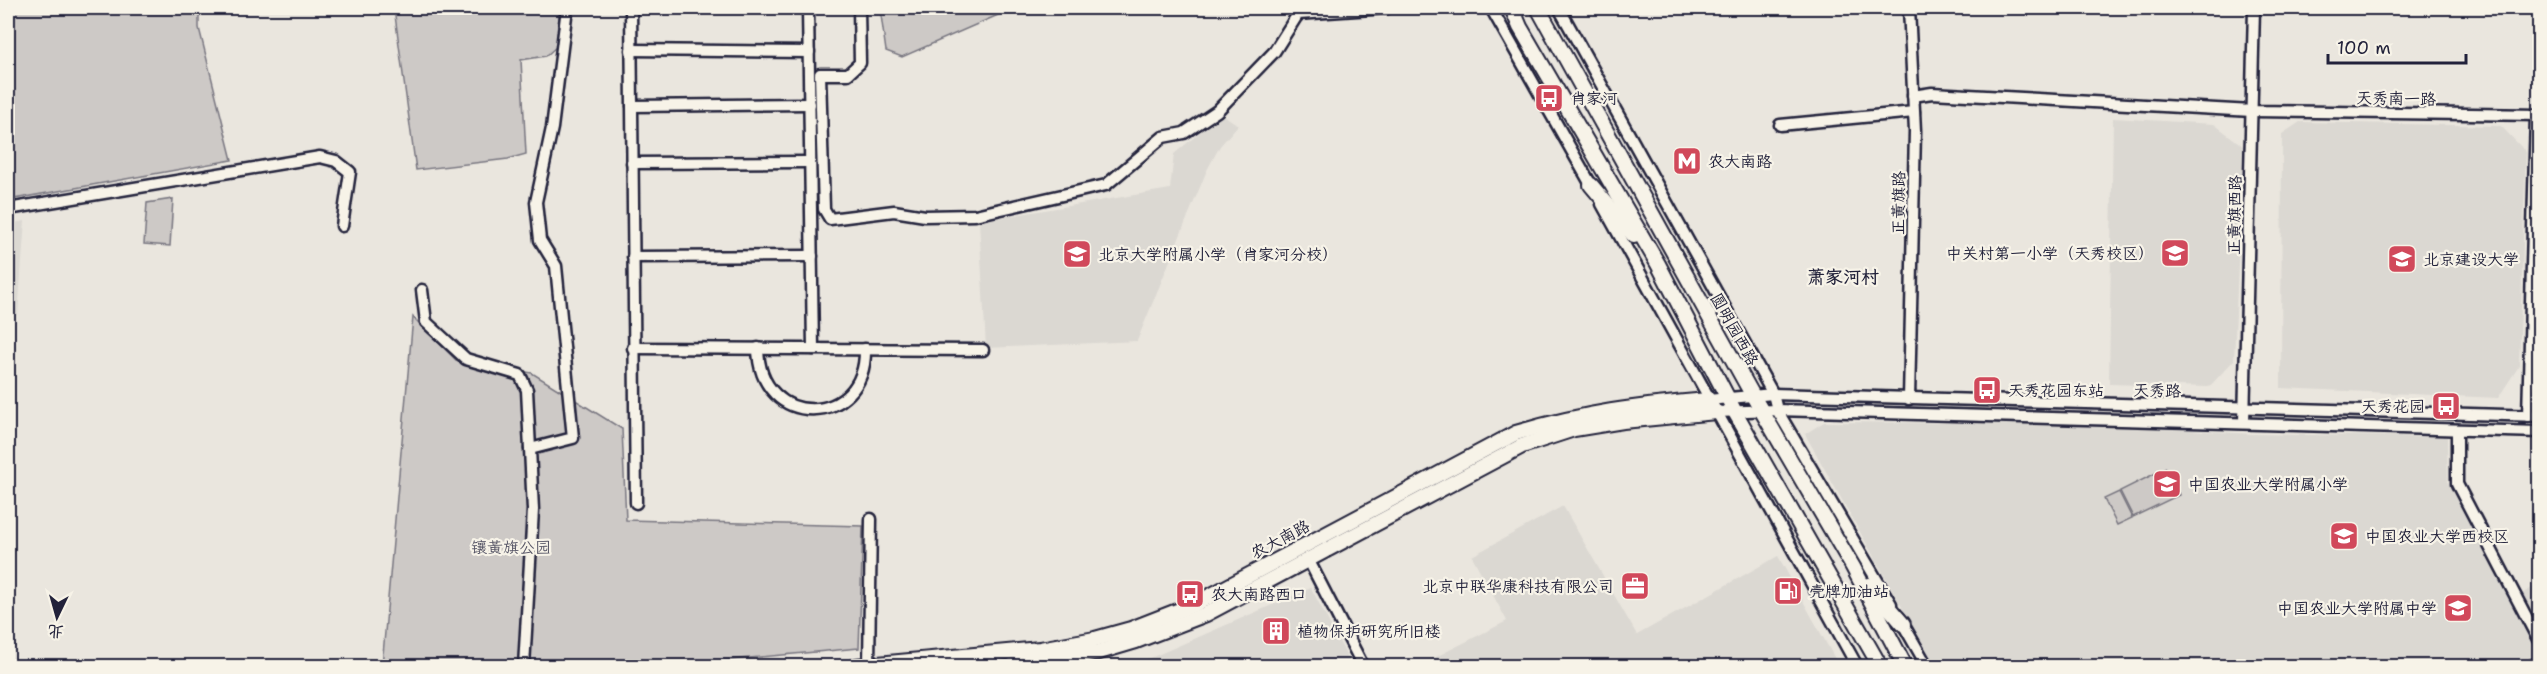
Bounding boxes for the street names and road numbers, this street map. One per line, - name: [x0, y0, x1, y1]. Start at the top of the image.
- street label: 天秀南一路: [2356, 87, 2436, 110]
- street label: 正黄旗路: [1887, 171, 1910, 235]
- street label: 正黄旗西路: [2223, 175, 2246, 255]
- street label: 圆明园西路: [1706, 289, 1763, 369]
- street label: 天秀路: [2133, 380, 2181, 401]
- street label: 农大南路: [1247, 515, 1313, 564]

